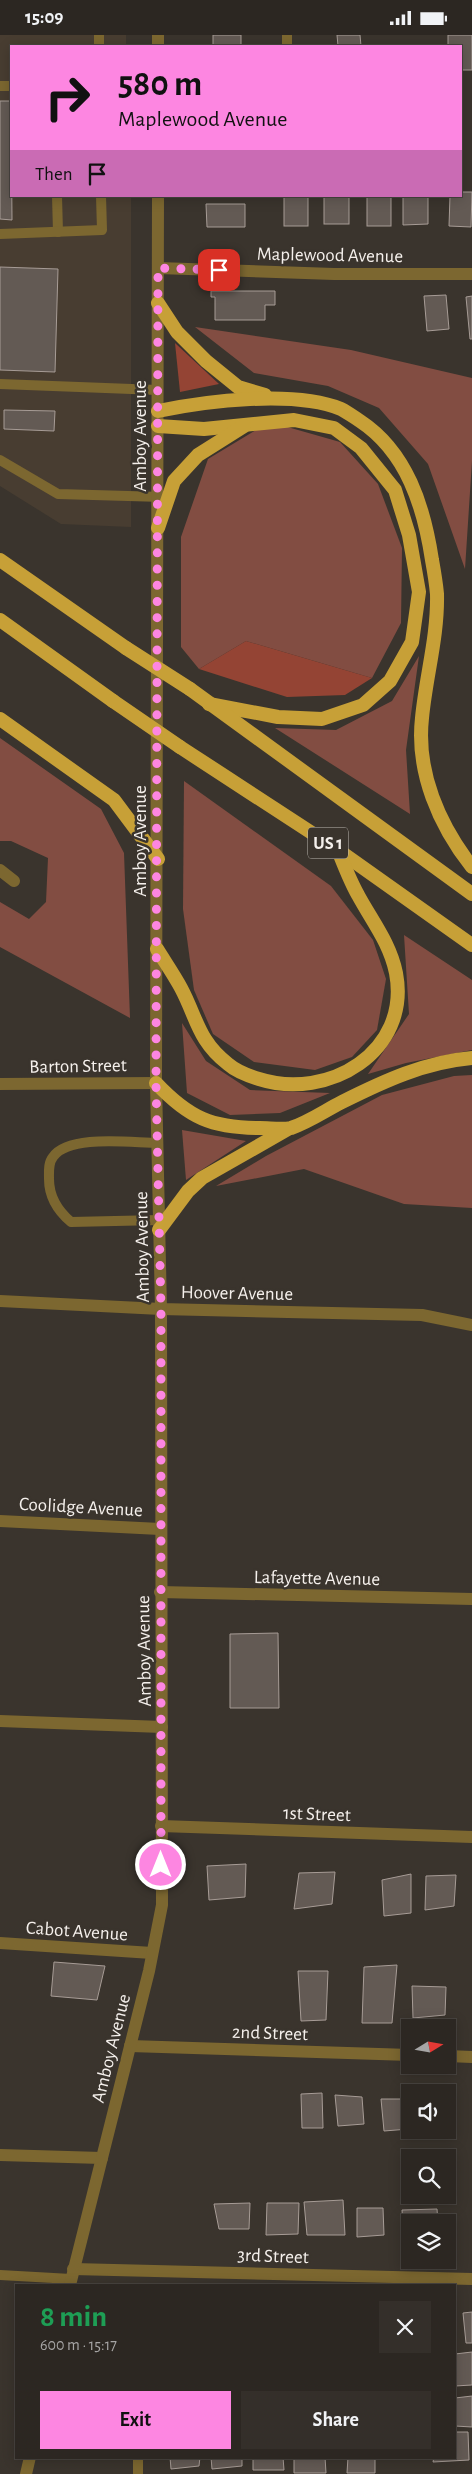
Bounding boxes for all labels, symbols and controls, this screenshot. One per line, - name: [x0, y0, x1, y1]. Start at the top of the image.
- text: 15:09: [25, 8, 63, 27]
- icon: right: [35, 65, 100, 130]
- text: 580 m: [118, 67, 202, 102]
- text: Maplewood Avenue: [118, 108, 287, 130]
- icon: arrive: [83, 160, 111, 188]
- text: Then: [35, 165, 73, 184]
- street label: Maplewood Avenue: [257, 245, 403, 266]
- pin: [198, 249, 240, 291]
- icon: arrive: [205, 256, 233, 284]
- street label: Amboy Avenue: [131, 380, 150, 492]
- street label: Amboy Avenue: [131, 785, 150, 897]
- road number: US 1: [308, 827, 348, 859]
- street label: Barton Street: [29, 1056, 127, 1077]
- street label: Amboy Avenue: [132, 1191, 153, 1303]
- street label: Hoover Avenue: [181, 1283, 293, 1304]
- street label: Coolidge Avenue: [19, 1495, 143, 1520]
- street label: Lafayette Avenue: [254, 1568, 380, 1589]
- street label: Amboy Avenue: [134, 1595, 155, 1707]
- street label: 1st Street: [283, 1804, 351, 1825]
- position arrow: [134, 1838, 186, 1890]
- street label: Cabot Avenue: [25, 1918, 129, 1945]
- street label: Amboy Avenue: [89, 1992, 134, 2105]
- north arrow: [401, 2019, 456, 2074]
- map controls: [401, 2019, 456, 2269]
- street label: 2nd Street: [232, 2023, 308, 2044]
- button: sound: [401, 2084, 456, 2139]
- button: search: [401, 2149, 456, 2204]
- button: layers: [401, 2214, 456, 2269]
- street label: 3rd Street: [237, 2246, 309, 2267]
- button: close: [379, 2301, 431, 2353]
- text: 8 min: [40, 2302, 107, 2332]
- text: 600 m · 15:17: [40, 2337, 117, 2353]
- button: Exit: [40, 2391, 231, 2449]
- button: Share: [241, 2391, 431, 2449]

